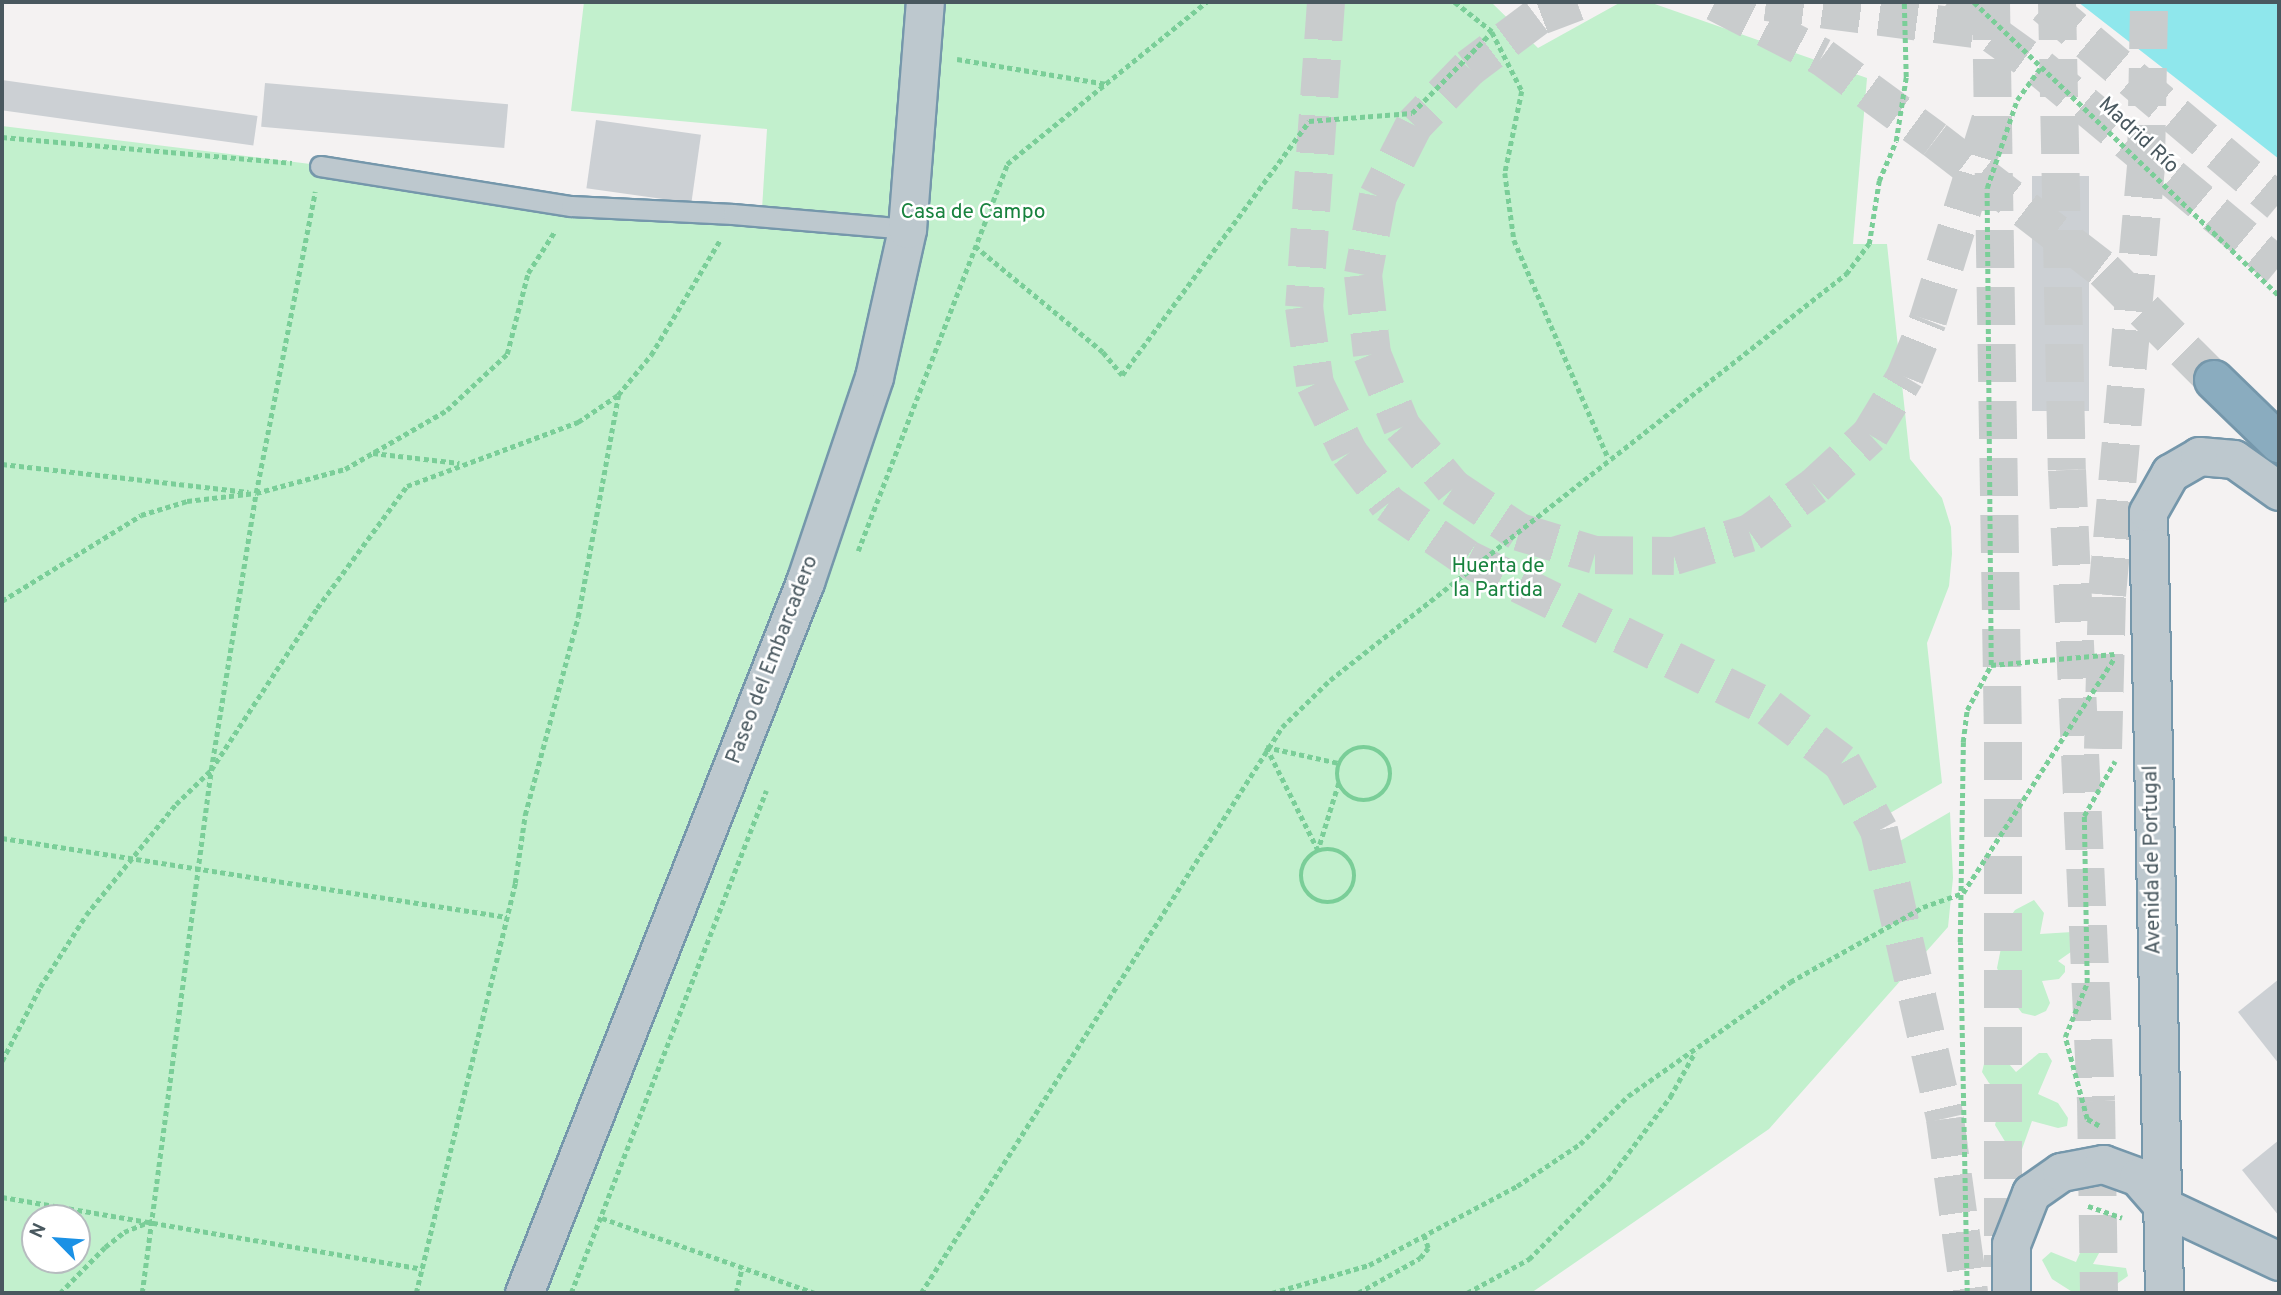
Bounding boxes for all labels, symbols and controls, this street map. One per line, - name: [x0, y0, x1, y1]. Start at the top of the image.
- street label: Madrid Río: [2093, 92, 2183, 180]
- park label: Casa de Campo: [900, 200, 1046, 226]
- street label: Paseo del Embarcadero: [722, 552, 824, 768]
- park label: Huerta de la Partida: [1451, 554, 1545, 604]
- street label: Avenida de Portugal: [2139, 765, 2167, 955]
- north arrow: [21, 1204, 91, 1274]
- text: N: [25, 1220, 53, 1242]

